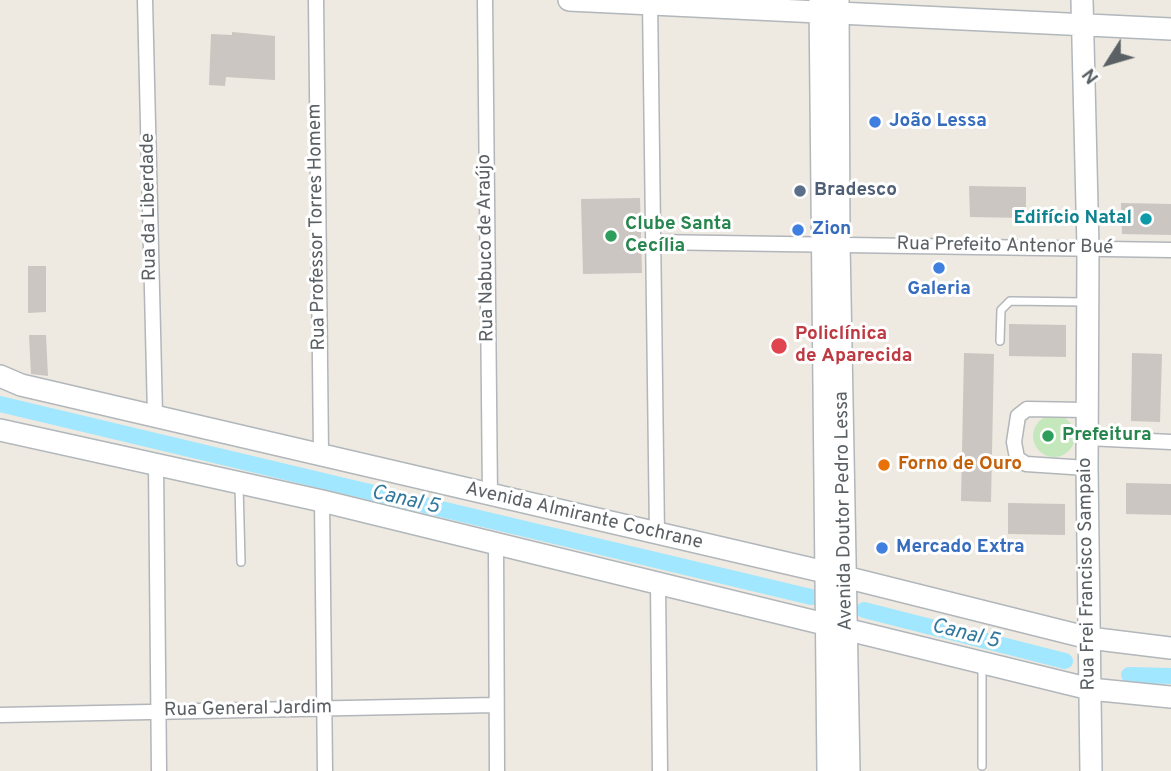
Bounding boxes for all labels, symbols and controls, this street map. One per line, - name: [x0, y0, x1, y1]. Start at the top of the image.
- north arrow: [1073, 28, 1143, 98]
- text: N: [1078, 63, 1105, 88]
- street label: Rua Professor Torres Homem: [304, 103, 332, 351]
- place label: João Lessa: [889, 111, 987, 133]
- marker: João Lessa: [867, 114, 883, 130]
- street label: Rua da Liberdade: [137, 133, 163, 281]
- street label: Rua Nabuco de Araújo: [474, 154, 500, 342]
- place label: Bradesco: [814, 180, 897, 202]
- marker: Bradesco: [792, 183, 808, 199]
- place label: Edifício Natal: [1014, 208, 1132, 230]
- marker: Edifício Natal: [1138, 211, 1154, 227]
- place label: Clube Santa Cecília: [625, 214, 732, 258]
- place label: Zion: [812, 219, 851, 241]
- marker: Zion: [790, 222, 806, 238]
- marker: Clube Santa Cecília: [603, 228, 619, 244]
- street label: Rua Prefeito Antenor Bué: [896, 234, 1114, 260]
- marker: Galeria: [931, 260, 947, 276]
- place label: Galeria: [907, 279, 971, 301]
- place label: Policlínica de Aparecida: [795, 324, 912, 368]
- marker: Policlínica de Aparecida: [769, 336, 789, 356]
- street label: Avenida Doutor Pedro Lessa: [832, 391, 858, 631]
- place label: Prefeitura: [1062, 425, 1152, 447]
- marker: Prefeitura: [1040, 428, 1056, 444]
- place label: Forno de Ouro: [898, 454, 1022, 476]
- marker: Forno de Ouro: [876, 457, 892, 473]
- street label: Rua Frei Francisco Sampaio: [1075, 457, 1101, 691]
- street label: Avenida Almirante Cochrane: [463, 479, 705, 555]
- water label: Canal 5: [369, 481, 441, 521]
- place label: Mercado Extra: [896, 537, 1024, 559]
- marker: Mercado Extra: [874, 540, 890, 556]
- water label: Canal 5: [929, 614, 1001, 656]
- street label: Rua General Jardim: [164, 697, 332, 723]

